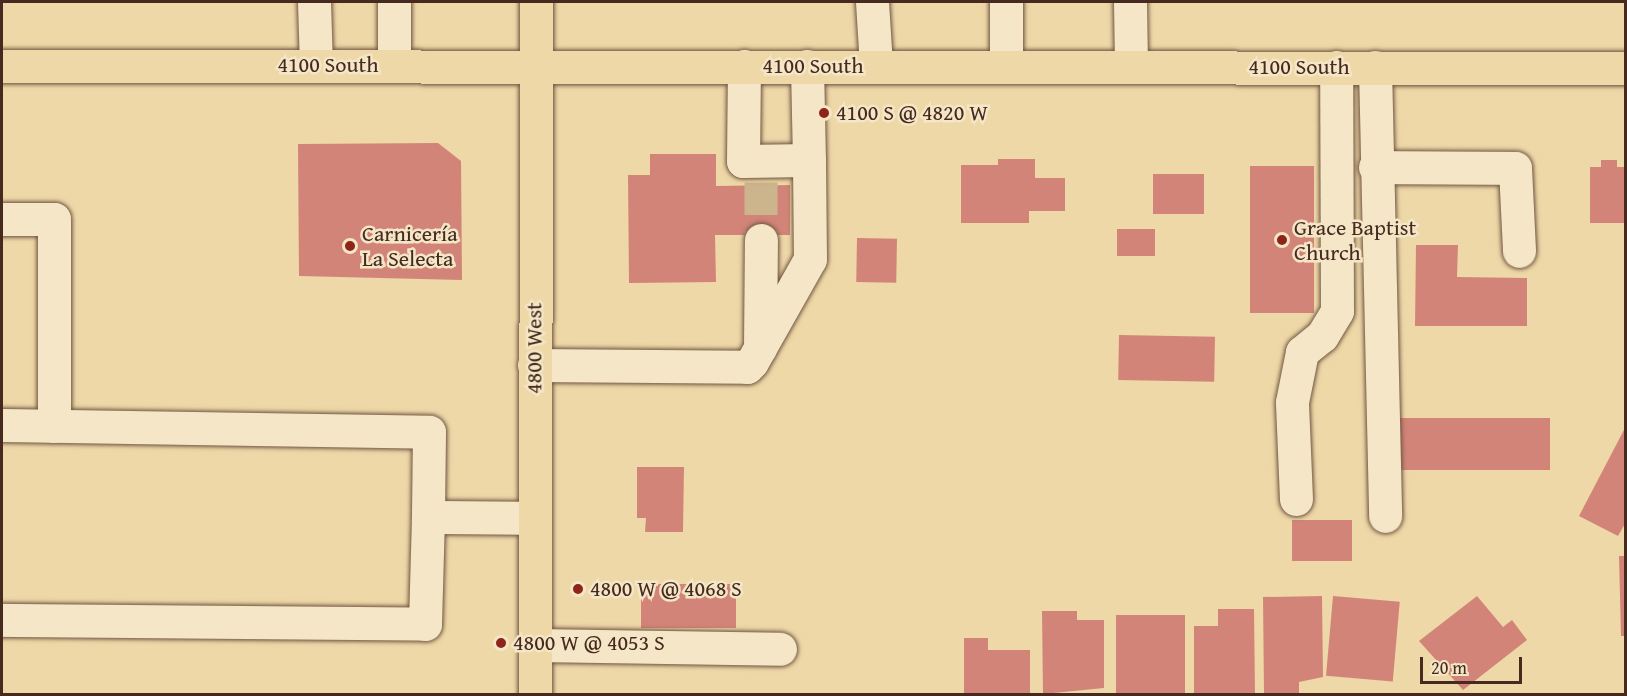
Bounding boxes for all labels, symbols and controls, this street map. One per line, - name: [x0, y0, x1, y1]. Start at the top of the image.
- street label: 4100 South: [277, 52, 379, 78]
- street label: 4100 South: [762, 53, 864, 79]
- street label: 4100 South: [1248, 54, 1350, 80]
- place label: 4100 S @ 4820 W: [836, 100, 988, 126]
- marker: 4100 S @ 4820 W: [817, 106, 831, 120]
- place label: Grace Baptist Church: [1294, 214, 1416, 266]
- place label: Carnicería La Selecta: [362, 220, 458, 272]
- marker: Grace Baptist Church: [1275, 233, 1289, 247]
- marker: Carnicería La Selecta: [343, 239, 357, 253]
- street label: 4800 West: [521, 302, 547, 394]
- place label: 4800 W @ 4068 S: [590, 576, 742, 602]
- marker: 4800 W @ 4068 S: [571, 582, 585, 596]
- place label: 4800 W @ 4053 S: [513, 630, 665, 656]
- marker: 4800 W @ 4053 S: [494, 636, 508, 650]
- scale bar: [1423, 645, 1525, 683]
- text: 20 m: [1431, 654, 1467, 681]

